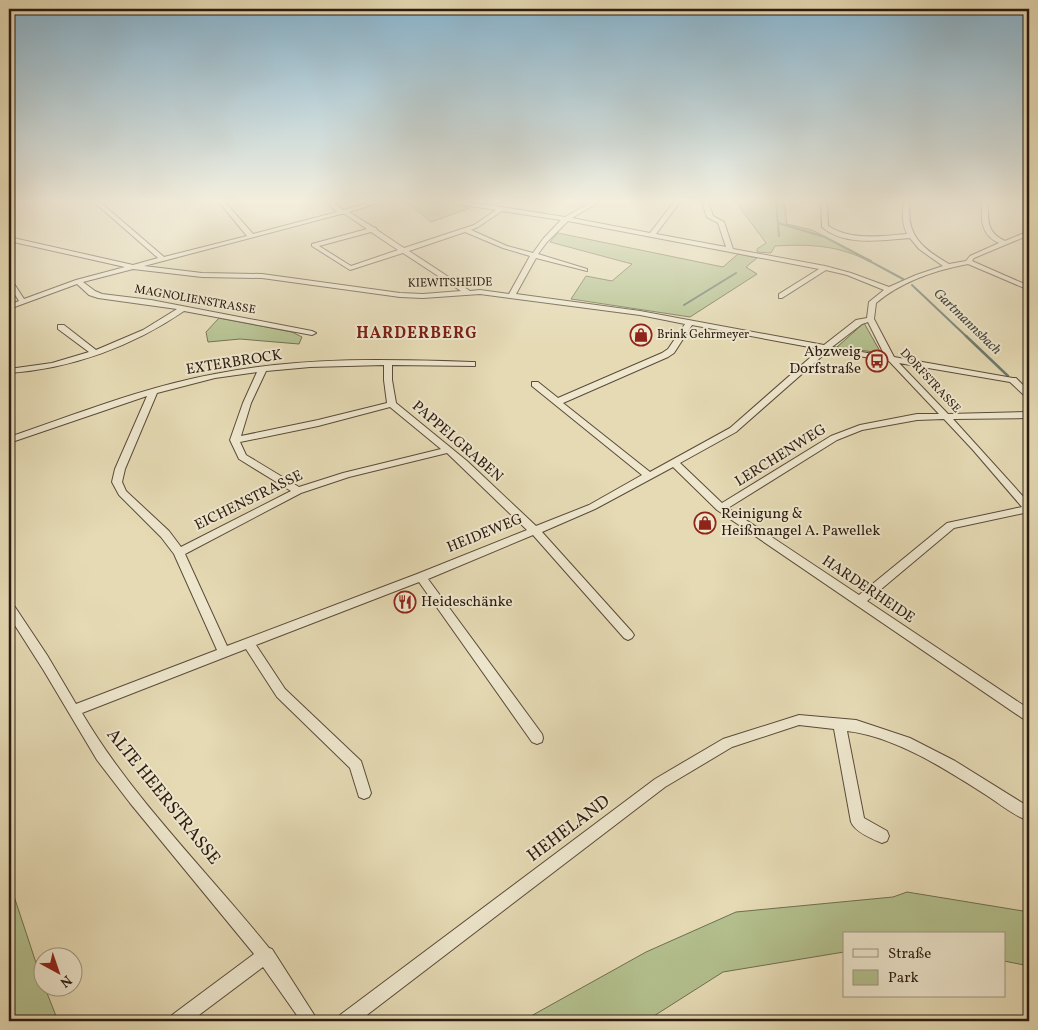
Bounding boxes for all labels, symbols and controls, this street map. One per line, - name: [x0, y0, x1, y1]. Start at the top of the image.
- street label: KIEWITSHEIDE: [407, 274, 493, 292]
- street label: MAGNOLIENSTRASSE: [133, 281, 257, 319]
- water label: Gartmannsbach: [929, 285, 1005, 359]
- district label: HARDERBERG: [356, 323, 478, 345]
- shop icon: Brink Gehrmeyer: [629, 323, 653, 347]
- place label: Brink Gehrmeyer: [657, 327, 749, 343]
- place label: Abzweig Dorfstraße: [789, 342, 861, 380]
- street label: EXTERBROCK: [184, 345, 284, 381]
- street label: DORFSTRASSE: [896, 345, 964, 417]
- bus stop icon: Abzweig Dorfstraße: [865, 349, 889, 373]
- street label: PAPPELGRABEN: [407, 396, 507, 488]
- street label: LERCHENWEG: [731, 420, 831, 492]
- street label: EICHENSTRASSE: [191, 466, 307, 536]
- place label: Reinigung & Heißmangel A. Pawellek: [721, 504, 881, 542]
- street label: HEIDEWEG: [444, 509, 526, 559]
- shop icon: Reinigung & Heißmangel A. Pawellek: [693, 511, 717, 535]
- street label: HARDERHEIDE: [817, 551, 919, 629]
- restaurant icon: Heideschänke: [393, 590, 417, 614]
- place label: Heideschänke: [421, 592, 513, 613]
- street label: ALTE HEERSTRASSE: [100, 723, 226, 871]
- street label: HEHELAND: [522, 790, 616, 868]
- legend: [843, 932, 1006, 998]
- text: Straße: [888, 944, 931, 965]
- north arrow: [32, 948, 82, 998]
- text: Park: [888, 968, 919, 989]
- text: N: [55, 970, 75, 991]

